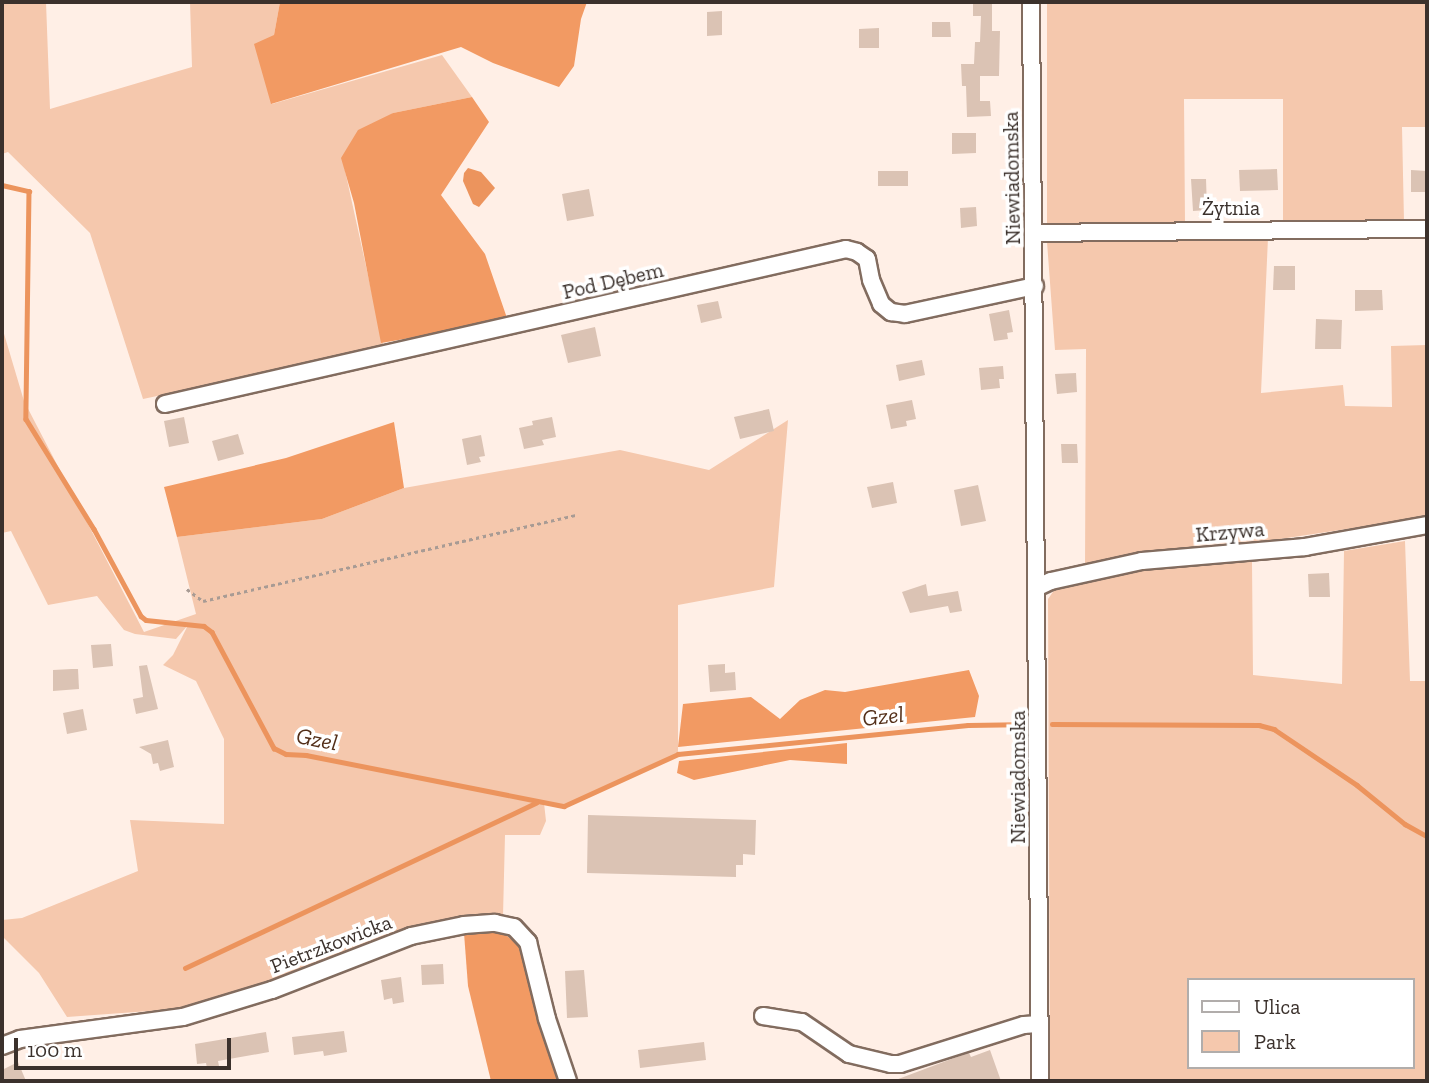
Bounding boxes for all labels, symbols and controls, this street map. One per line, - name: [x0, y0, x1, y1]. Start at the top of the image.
- street label: Niewiadomska: [998, 111, 1026, 245]
- street label: Żytnia: [1202, 195, 1260, 221]
- street label: Pod Dębem: [560, 257, 666, 305]
- street label: Krzywa: [1195, 516, 1265, 548]
- water label: Gzel: [861, 700, 905, 732]
- street label: Niewiadomska: [1005, 710, 1031, 844]
- water label: Gzel: [294, 722, 340, 756]
- street label: Pietrzkowicka: [267, 909, 395, 979]
- legend: [1188, 978, 1415, 1069]
- text: Ulica: [1254, 994, 1300, 1019]
- scale bar: [18, 1024, 234, 1068]
- text: Park: [1254, 1029, 1296, 1054]
- text: 100 m: [27, 1037, 82, 1062]

